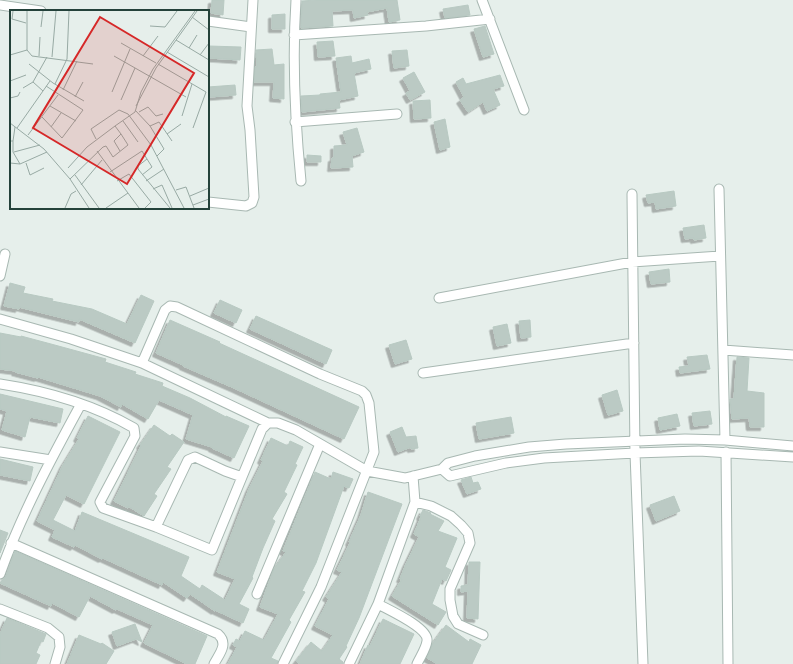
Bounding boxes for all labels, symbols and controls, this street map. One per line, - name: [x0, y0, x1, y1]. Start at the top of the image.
- inset map: [10, 10, 209, 209]

